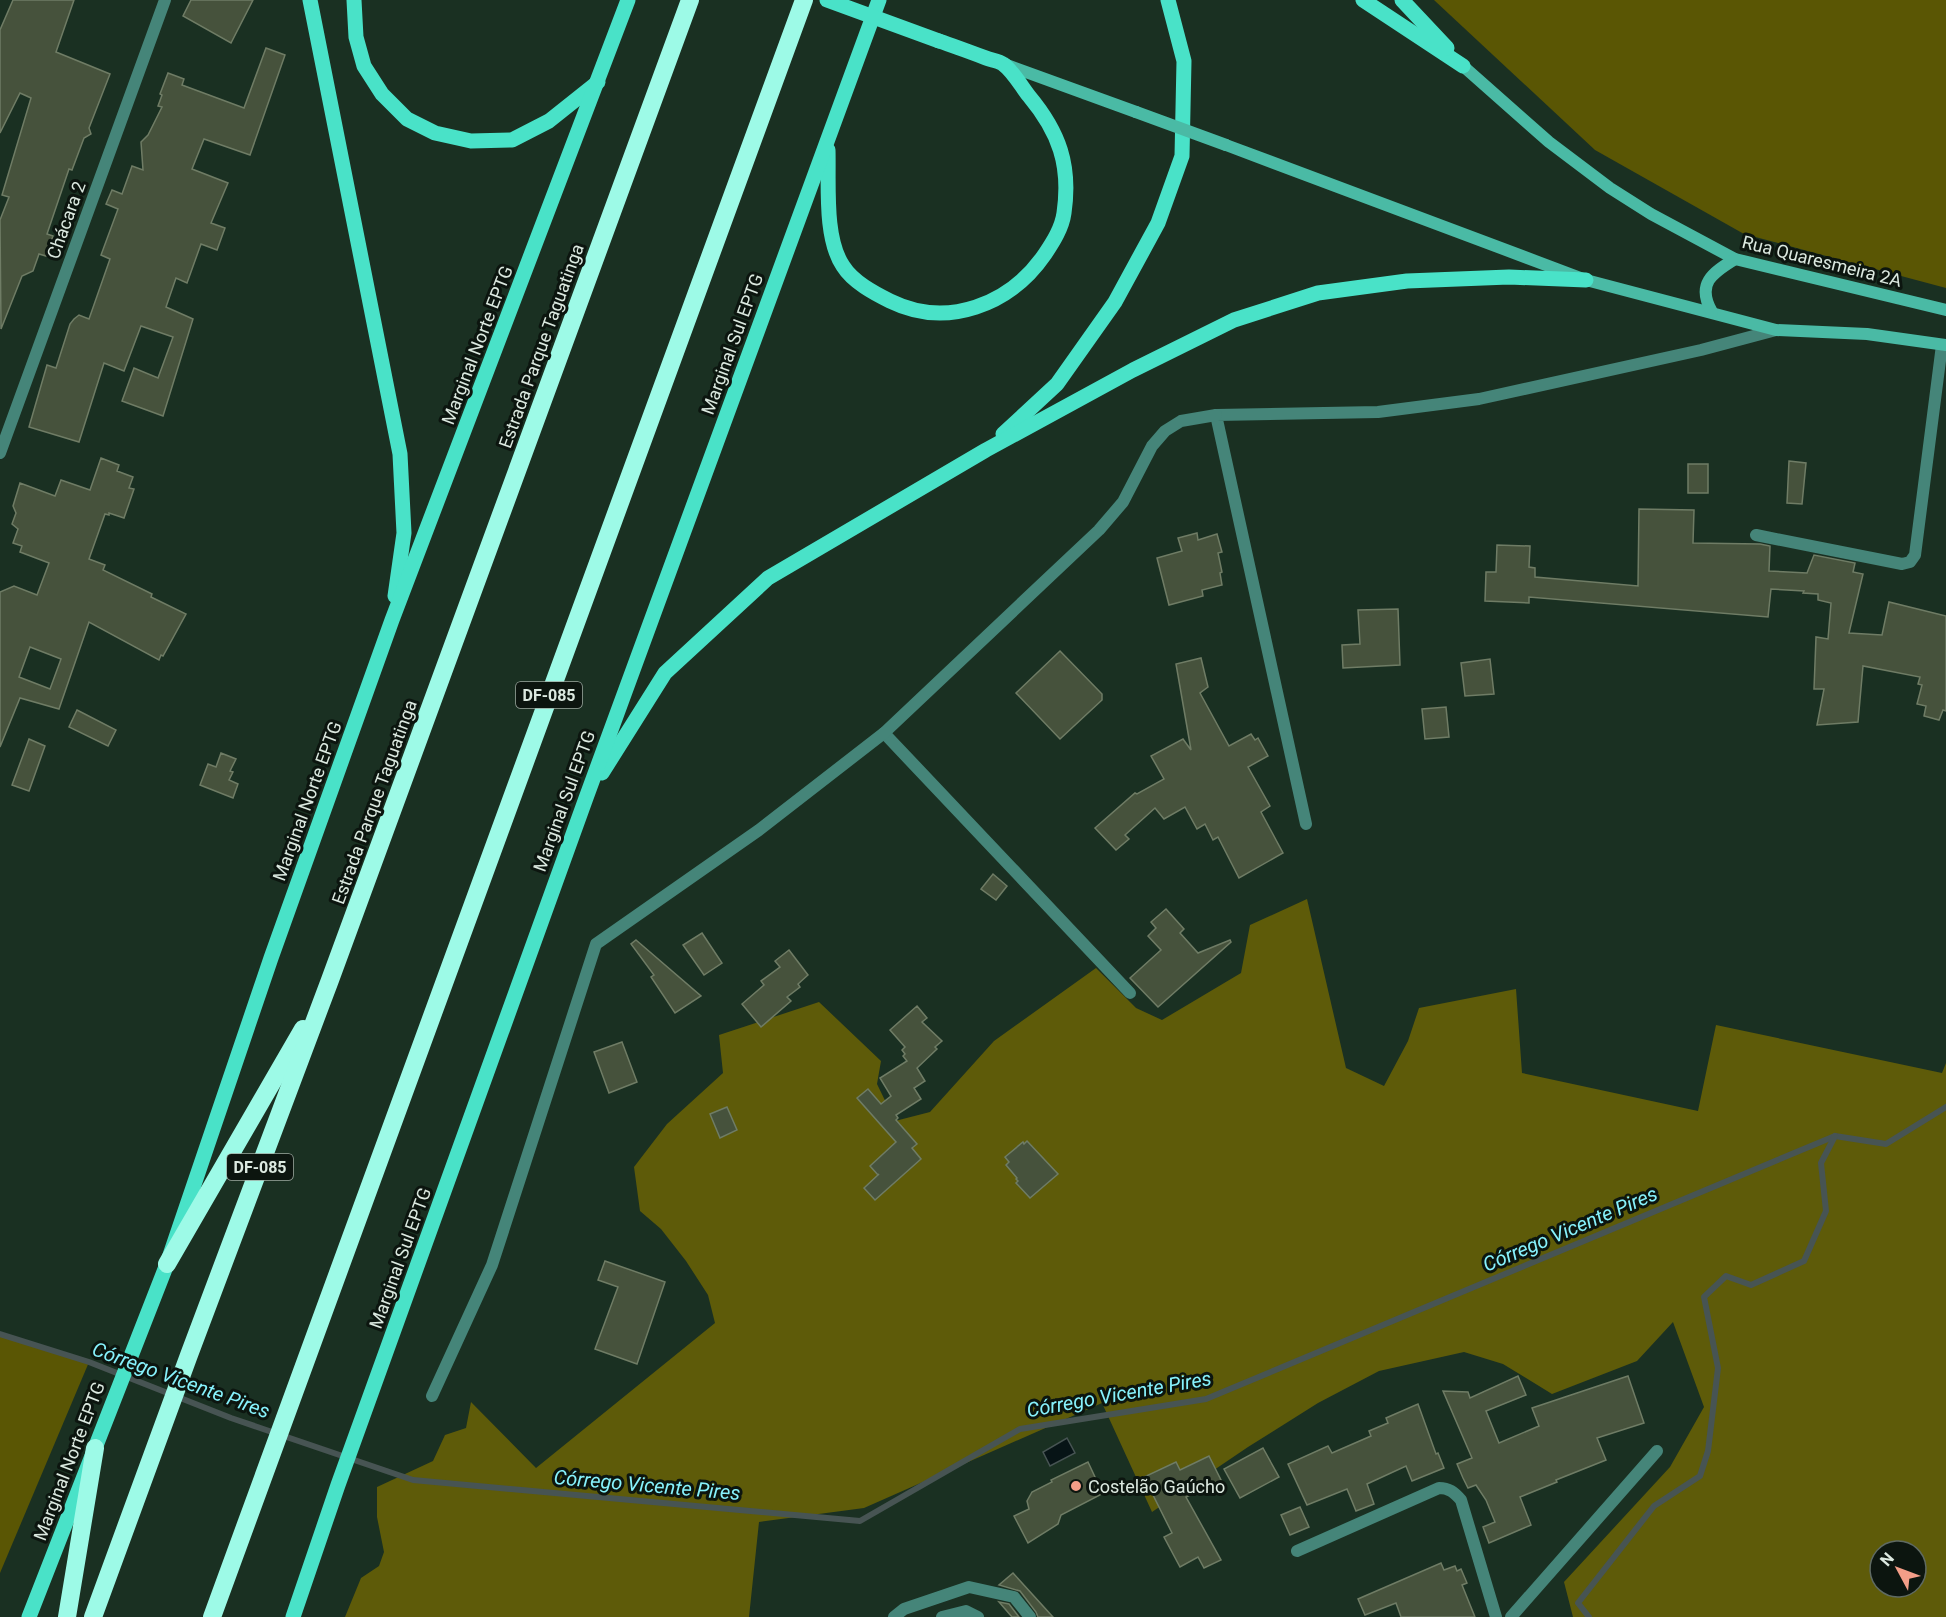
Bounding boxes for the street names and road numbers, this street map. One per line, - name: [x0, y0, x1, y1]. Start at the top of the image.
- street label: Chácara 2: [42, 178, 90, 262]
- street label: Rua Quaresmeira 2A: [1740, 231, 1904, 291]
- street label: Estrada Parque Taguatinga: [494, 241, 588, 451]
- street label: Marginal Norte EPTG: [437, 263, 517, 427]
- street label: Marginal Sul EPTG: [697, 271, 767, 417]
- road number: DF-085: [516, 682, 582, 708]
- street label: Estrada Parque Taguatinga: [327, 697, 421, 907]
- street label: Marginal Norte EPTG: [268, 718, 346, 884]
- street label: Marginal Sul EPTG: [529, 728, 599, 874]
- road number: DF-085: [227, 1154, 293, 1180]
- street label: Marginal Sul EPTG: [365, 1185, 435, 1331]
- street label: Marginal Norte EPTG: [29, 1379, 109, 1543]

